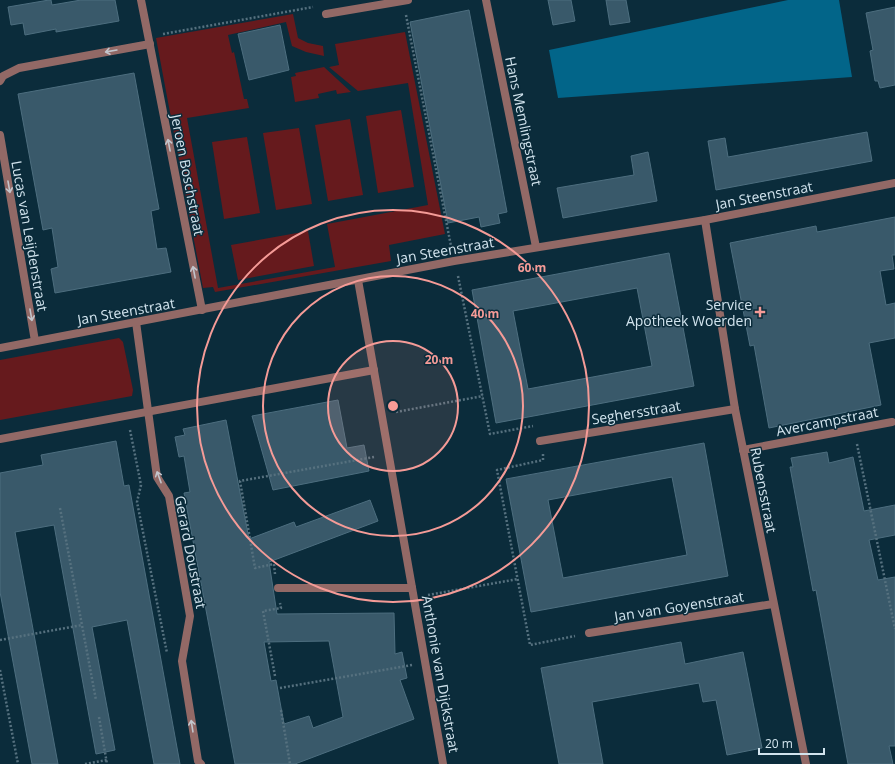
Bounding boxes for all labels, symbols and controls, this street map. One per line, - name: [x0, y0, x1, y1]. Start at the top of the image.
- one-way arrow: [105, 48, 118, 56]
- street label: Hans Memlingstraat: [501, 55, 547, 187]
- street label: Jeroen Boschstraat: [167, 111, 209, 237]
- one-way arrow: [165, 138, 173, 151]
- street label: Lucas van Leijdenstraat: [7, 159, 53, 313]
- street label: Jan Steenstraat: [712, 176, 814, 214]
- one-way arrow: [5, 180, 13, 193]
- street label: Jan Steenstraat: [393, 232, 495, 268]
- text: 60 m: [518, 259, 546, 276]
- one-way arrow: [190, 266, 198, 279]
- street label: Jan Steenstraat: [74, 293, 176, 329]
- place label: Service Apotheek Woerden: [626, 295, 752, 330]
- text: 40 m: [471, 305, 499, 322]
- marker: Service Apotheek Woerden: [755, 307, 765, 317]
- one-way arrow: [27, 308, 35, 321]
- text: 20 m: [425, 351, 453, 368]
- street label: Seghersstraat: [590, 396, 682, 428]
- centre of rings: [386, 399, 400, 413]
- street label: Avercampstraat: [774, 402, 880, 440]
- street label: Rubensstraat: [746, 446, 782, 534]
- one-way arrow: [154, 471, 162, 483]
- street label: Gerard Doustraat: [171, 494, 211, 610]
- street label: Jan van Goyenstraat: [611, 586, 745, 626]
- street label: Anthonie van Dijckstraat: [418, 594, 464, 754]
- one-way arrow: [188, 720, 196, 733]
- scale bar: [759, 730, 824, 756]
- text: 20 m: [765, 735, 793, 752]

